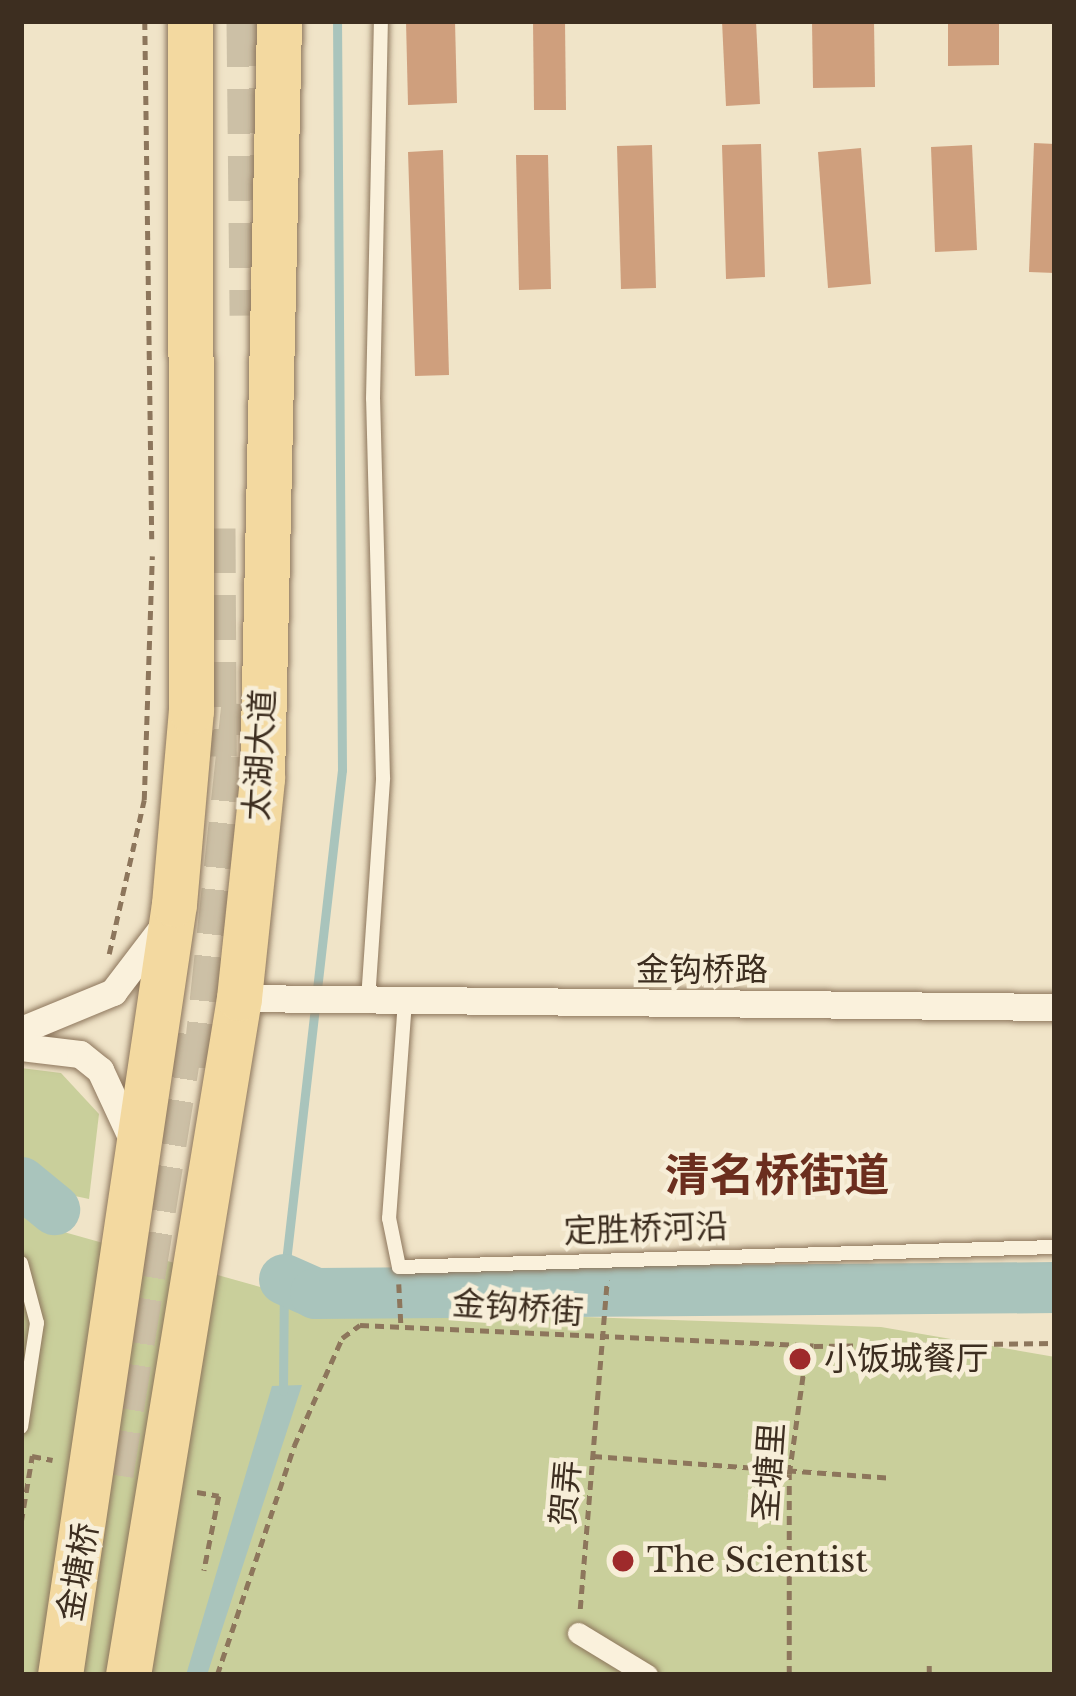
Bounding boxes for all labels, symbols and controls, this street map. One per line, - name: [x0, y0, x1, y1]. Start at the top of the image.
- street label: 太湖大道: [237, 688, 283, 822]
- street label: 金钩桥路: [636, 950, 768, 990]
- district label: 清名桥街道: [665, 1149, 889, 1203]
- street label: 定胜桥河沿: [563, 1206, 729, 1252]
- street label: 金钩桥街: [451, 1284, 585, 1332]
- place label: 小饭城餐厅: [824, 1339, 989, 1379]
- marker: 小饭城餐厅: [787, 1346, 813, 1372]
- street label: 圣塘里: [746, 1421, 792, 1523]
- street label: 贺弄: [543, 1458, 589, 1528]
- street label: 金塘桥: [50, 1520, 106, 1624]
- place label: The Scientist: [647, 1541, 868, 1581]
- marker: The Scientist: [610, 1548, 636, 1574]

